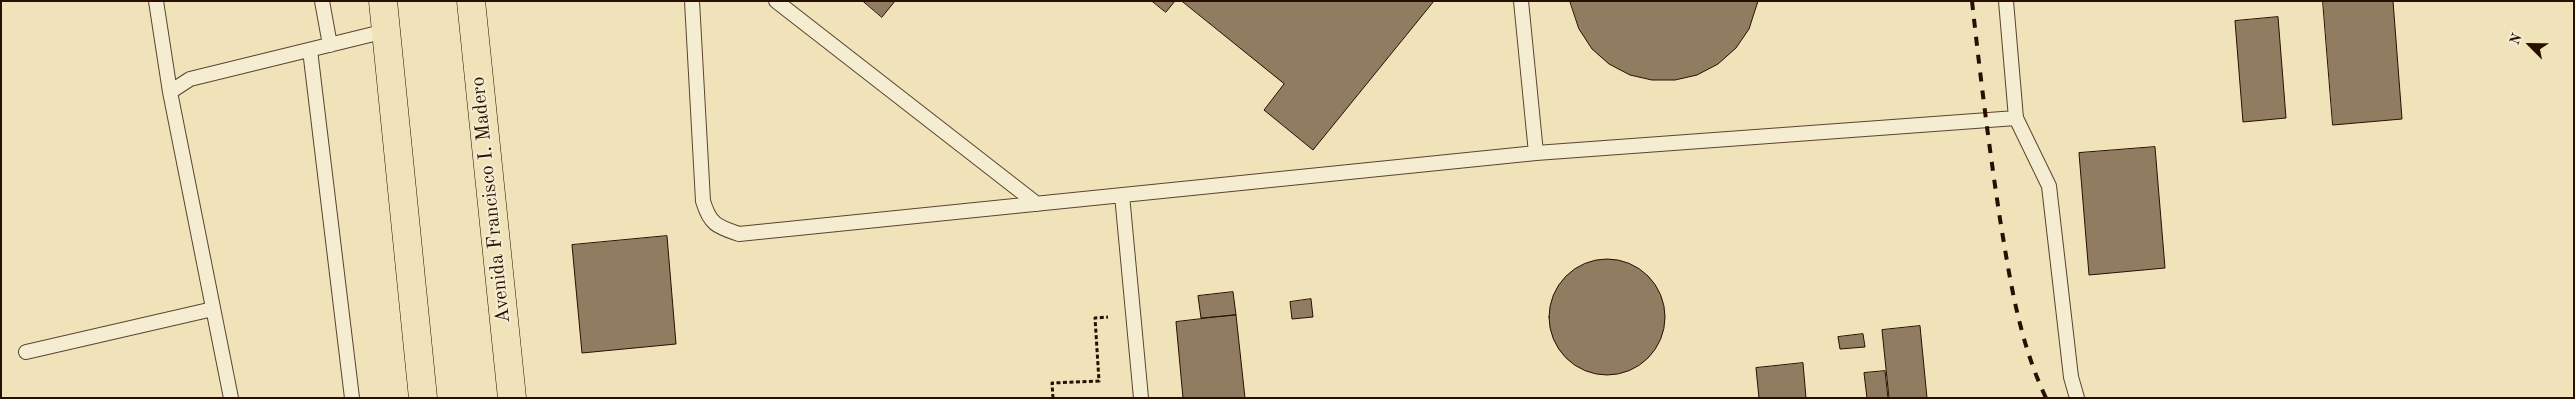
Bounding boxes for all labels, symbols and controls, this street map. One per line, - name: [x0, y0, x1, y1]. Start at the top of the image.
- north arrow: [2505, 20, 2555, 70]
- text: N: [2508, 31, 2525, 47]
- street label: Avenida Francisco I. Madero: [466, 75, 516, 325]

